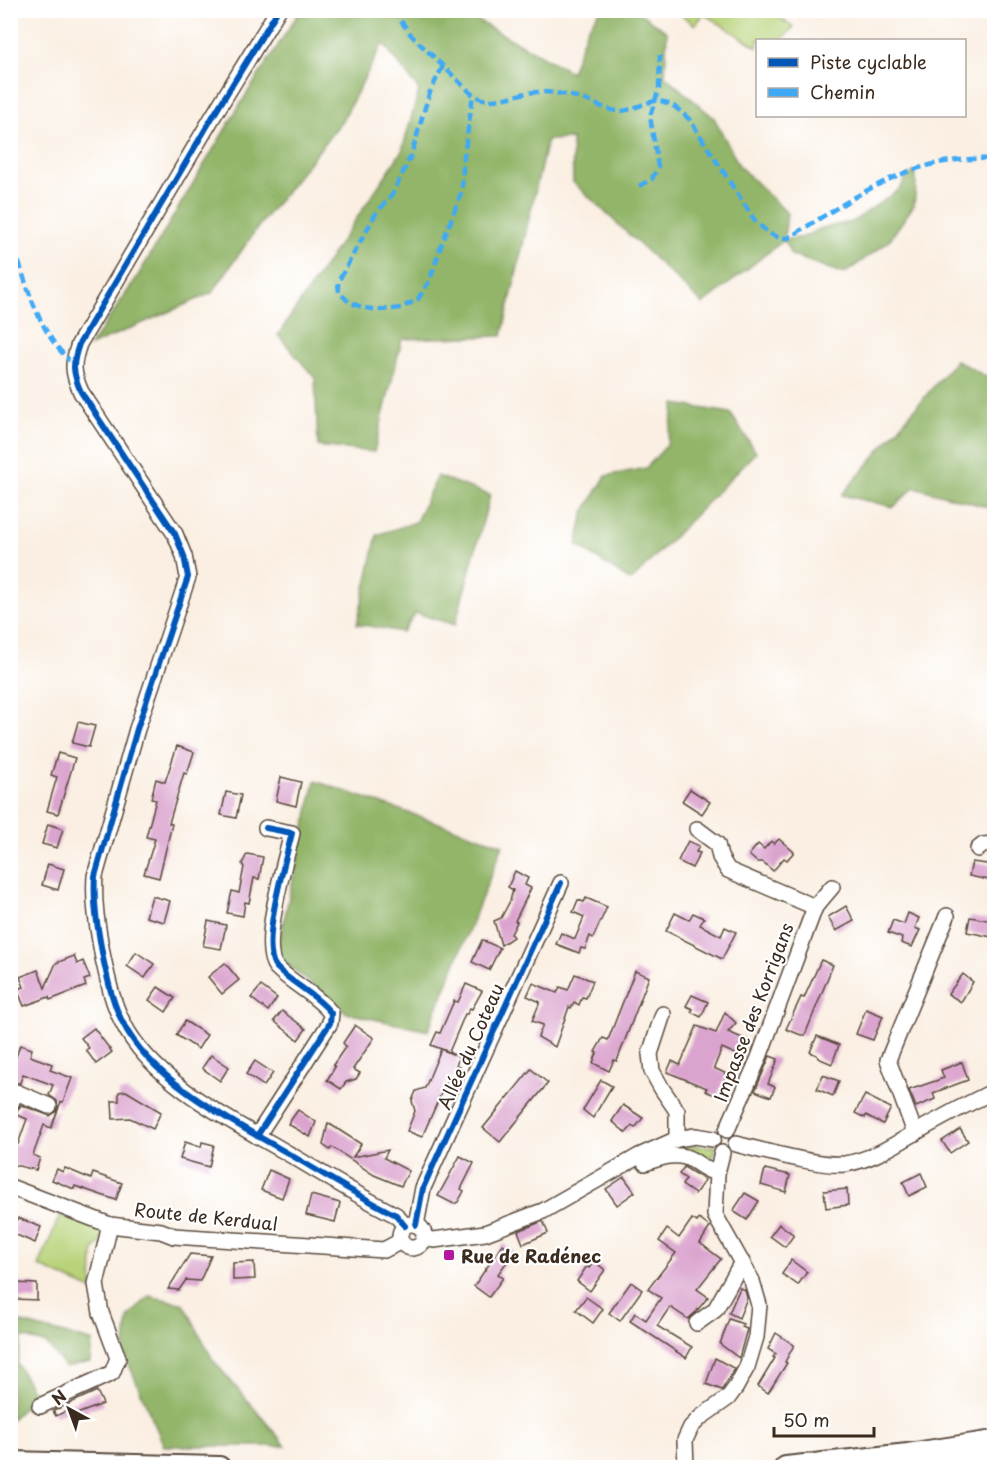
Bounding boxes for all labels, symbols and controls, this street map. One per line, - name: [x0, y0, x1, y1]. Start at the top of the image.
- legend: [756, 39, 966, 117]
- text: Piste cyclable: [810, 48, 927, 75]
- text: Chemin: [810, 78, 875, 105]
- street label: Impasse des Korrigans: [706, 918, 800, 1106]
- street label: Allée du Coteau: [430, 979, 510, 1113]
- street label: Route de Kerdual: [133, 1195, 279, 1237]
- place label: Rue de Radénec: [461, 1242, 601, 1269]
- marker: Rue de Radénec: [442, 1248, 456, 1262]
- north arrow: [39, 1379, 99, 1439]
- text: N: [46, 1384, 71, 1410]
- scale bar: [774, 1400, 874, 1438]
- text: 50 m: [783, 1406, 830, 1433]

